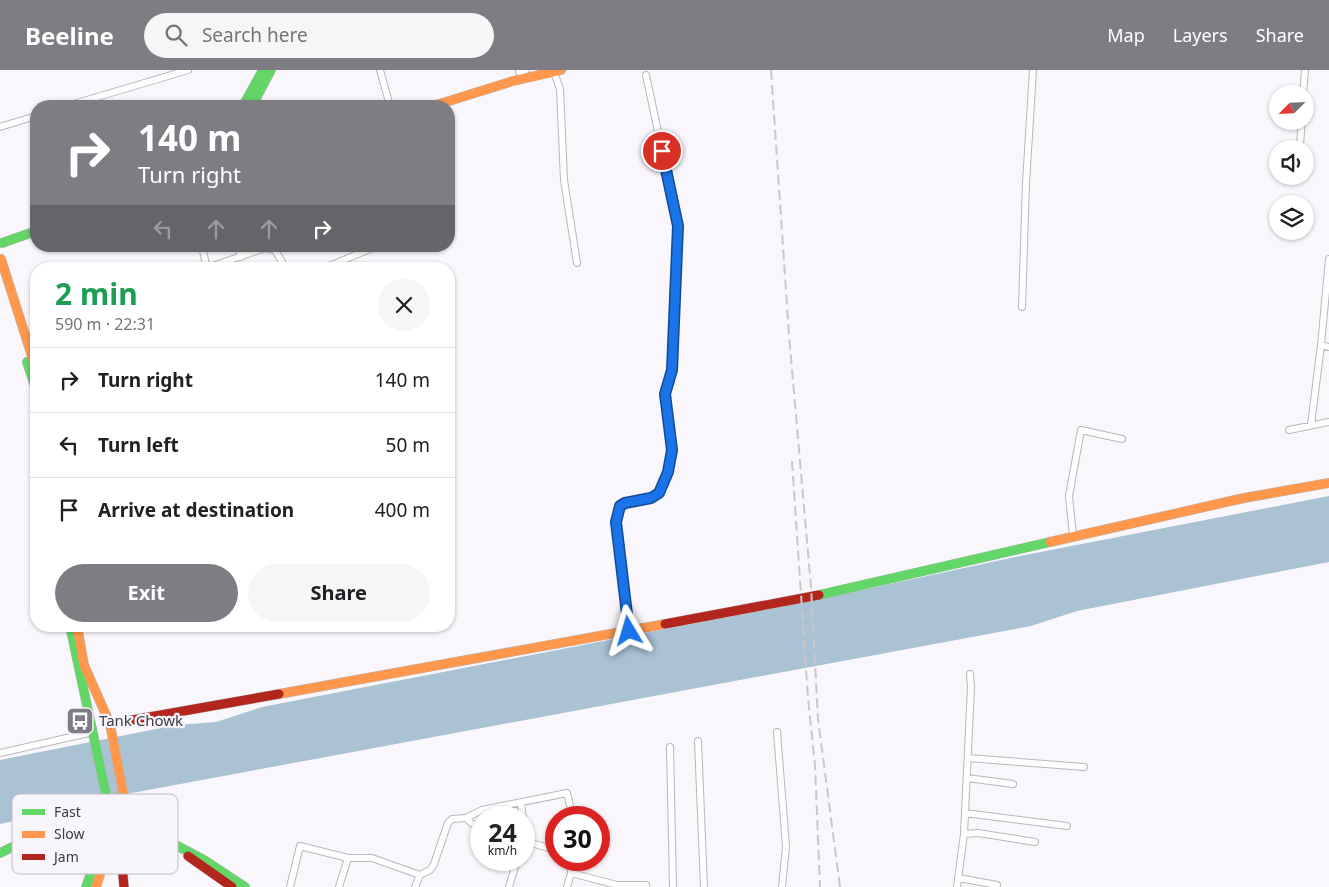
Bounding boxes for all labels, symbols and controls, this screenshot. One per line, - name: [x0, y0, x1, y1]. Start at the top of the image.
- search box: [144, 13, 494, 58]
- text: Beeline: [25, 19, 114, 52]
- icon: search: [162, 21, 190, 49]
- text: Search here: [202, 22, 308, 48]
- text: Map: [1107, 23, 1145, 47]
- text: Layers: [1173, 23, 1228, 47]
- text: Share: [1256, 23, 1304, 47]
- north arrow: [1269, 85, 1314, 130]
- map controls: [1269, 85, 1314, 240]
- text: 140 m: [138, 114, 241, 161]
- icon: right: [55, 120, 120, 185]
- pin: [641, 130, 683, 172]
- icon: arrive: [648, 137, 676, 165]
- button: sound: [1269, 140, 1314, 185]
- text: Turn right: [138, 159, 241, 189]
- button: layers: [1269, 195, 1314, 240]
- icon: left: [149, 215, 177, 243]
- icon: ahead: [202, 215, 230, 243]
- icon: ahead: [255, 215, 283, 243]
- icon: right: [308, 215, 336, 243]
- text: 2 min: [55, 273, 138, 314]
- button: close: [378, 279, 430, 331]
- text: 590 m · 22:31: [55, 313, 155, 335]
- icon: right: [55, 366, 83, 394]
- text: Turn right: [98, 367, 193, 393]
- text: 140 m: [375, 367, 430, 393]
- icon: left: [55, 431, 83, 459]
- text: Turn left: [98, 432, 179, 458]
- text: 50 m: [386, 432, 430, 458]
- icon: arrive: [55, 496, 83, 524]
- text: Arrive at destination: [98, 497, 294, 523]
- text: 400 m: [375, 497, 430, 523]
- button: Exit: [55, 564, 238, 622]
- button: Share: [248, 564, 430, 622]
- position arrow: [602, 604, 654, 656]
- bus stop icon: Tank Chowk: [65, 706, 95, 736]
- place label: Tank Chowk: [99, 710, 183, 730]
- legend: [12, 794, 178, 874]
- text: Fast: [54, 802, 81, 821]
- speed limit sign: 30: [545, 806, 610, 871]
- text: 24: [488, 815, 517, 849]
- text: Slow: [54, 824, 85, 843]
- text: km/h: [488, 842, 517, 859]
- text: Jam: [52, 847, 79, 866]

